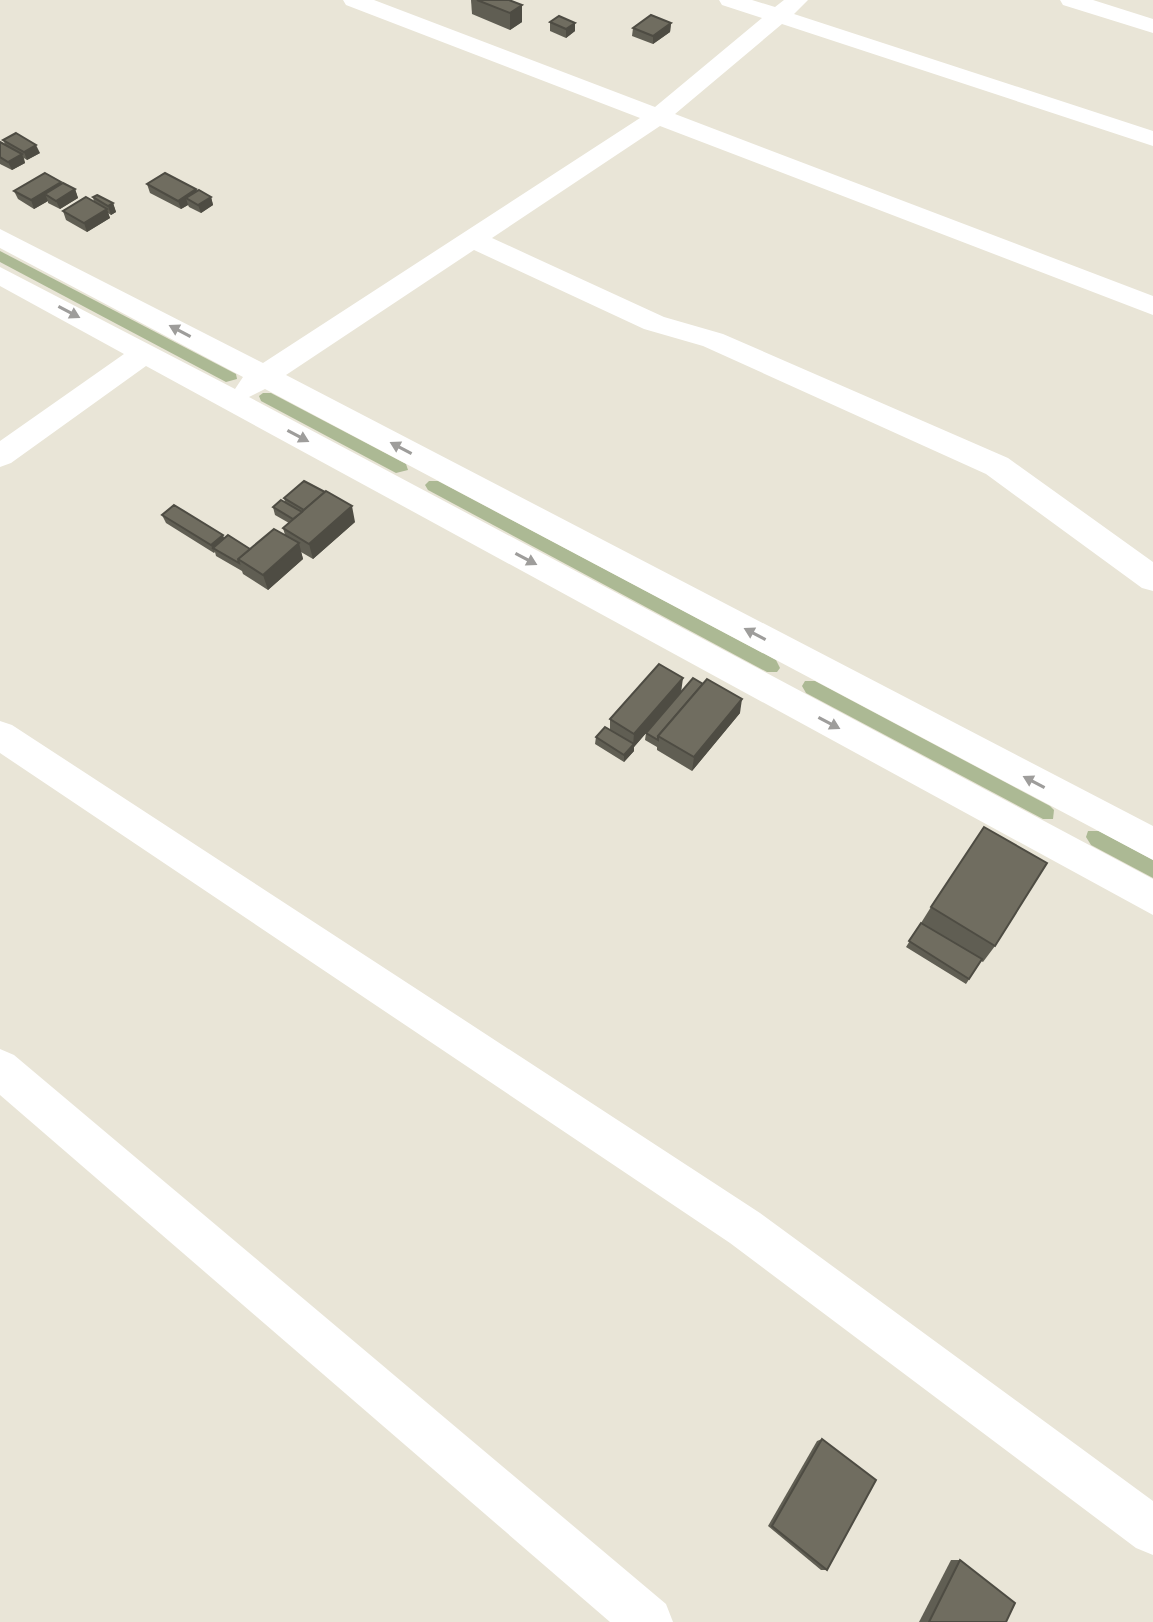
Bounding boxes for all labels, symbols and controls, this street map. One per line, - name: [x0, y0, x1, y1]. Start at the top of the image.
- one-way arrow: [58, 305, 80, 319]
- one-way arrow: [168, 325, 191, 338]
- one-way arrow: [286, 429, 309, 442]
- one-way arrow: [390, 441, 412, 455]
- one-way arrow: [515, 553, 538, 566]
- one-way arrow: [744, 628, 766, 642]
- one-way arrow: [818, 715, 840, 729]
- one-way arrow: [1023, 775, 1046, 788]

